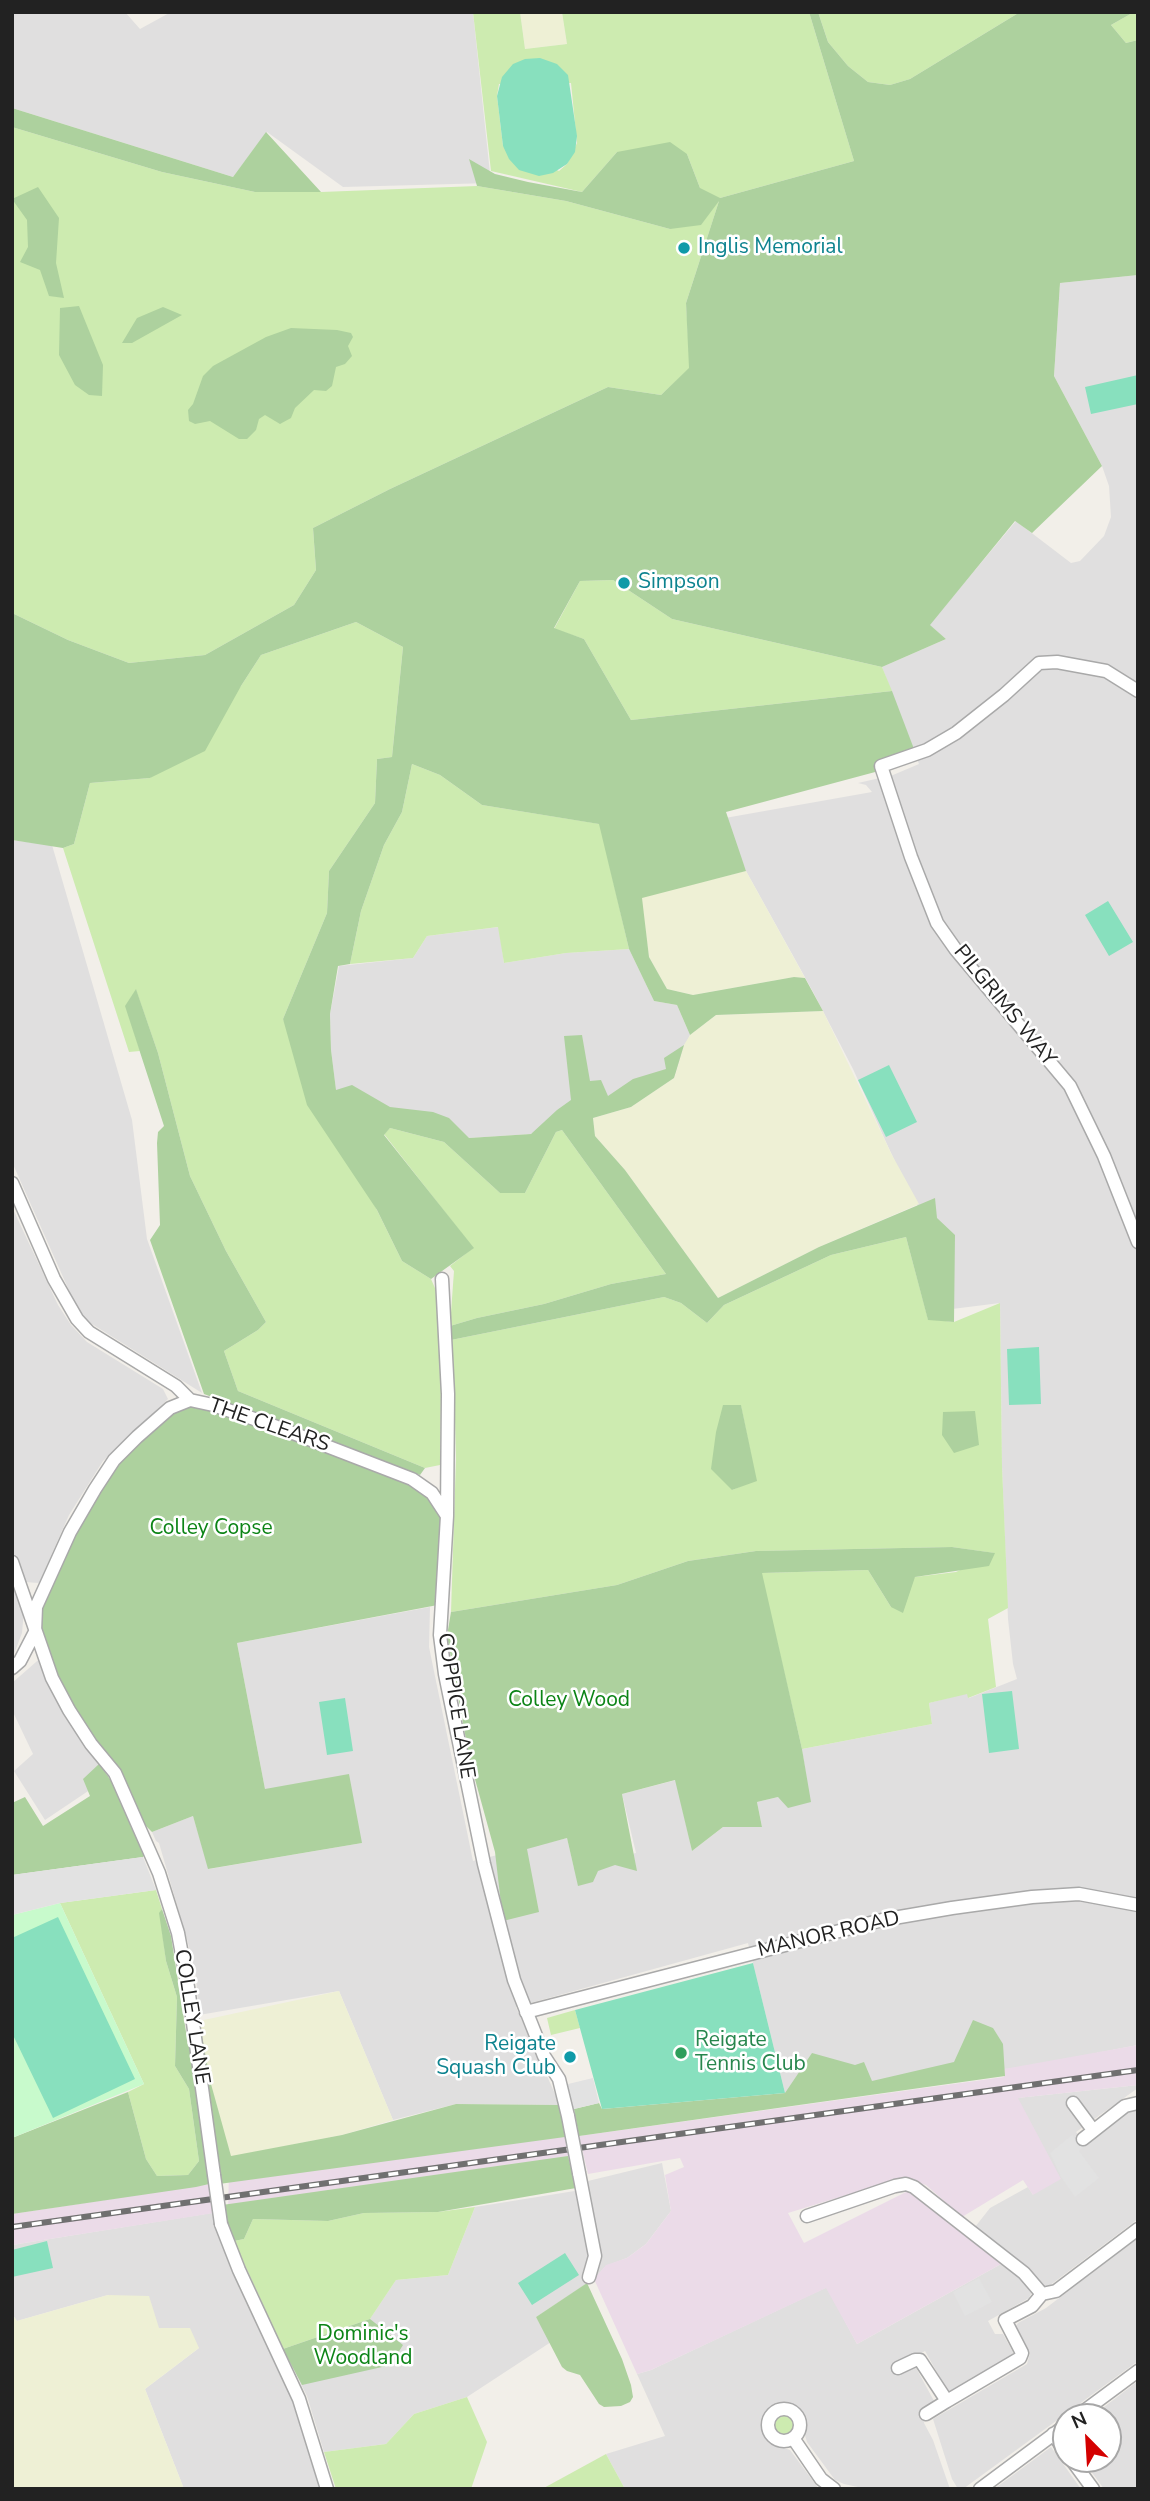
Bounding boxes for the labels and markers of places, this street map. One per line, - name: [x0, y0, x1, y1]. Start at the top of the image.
- place label: Inglis Memorial: [698, 235, 843, 261]
- marker: Inglis Memorial: [676, 240, 692, 256]
- place label: Simpson: [638, 570, 720, 596]
- marker: Simpson: [616, 575, 632, 591]
- place label: Reigate Tennis Club: [695, 2028, 806, 2078]
- place label: Reigate Squash Club: [436, 2032, 556, 2082]
- marker: Reigate Tennis Club: [673, 2045, 689, 2061]
- marker: Reigate Squash Club: [562, 2049, 578, 2065]

